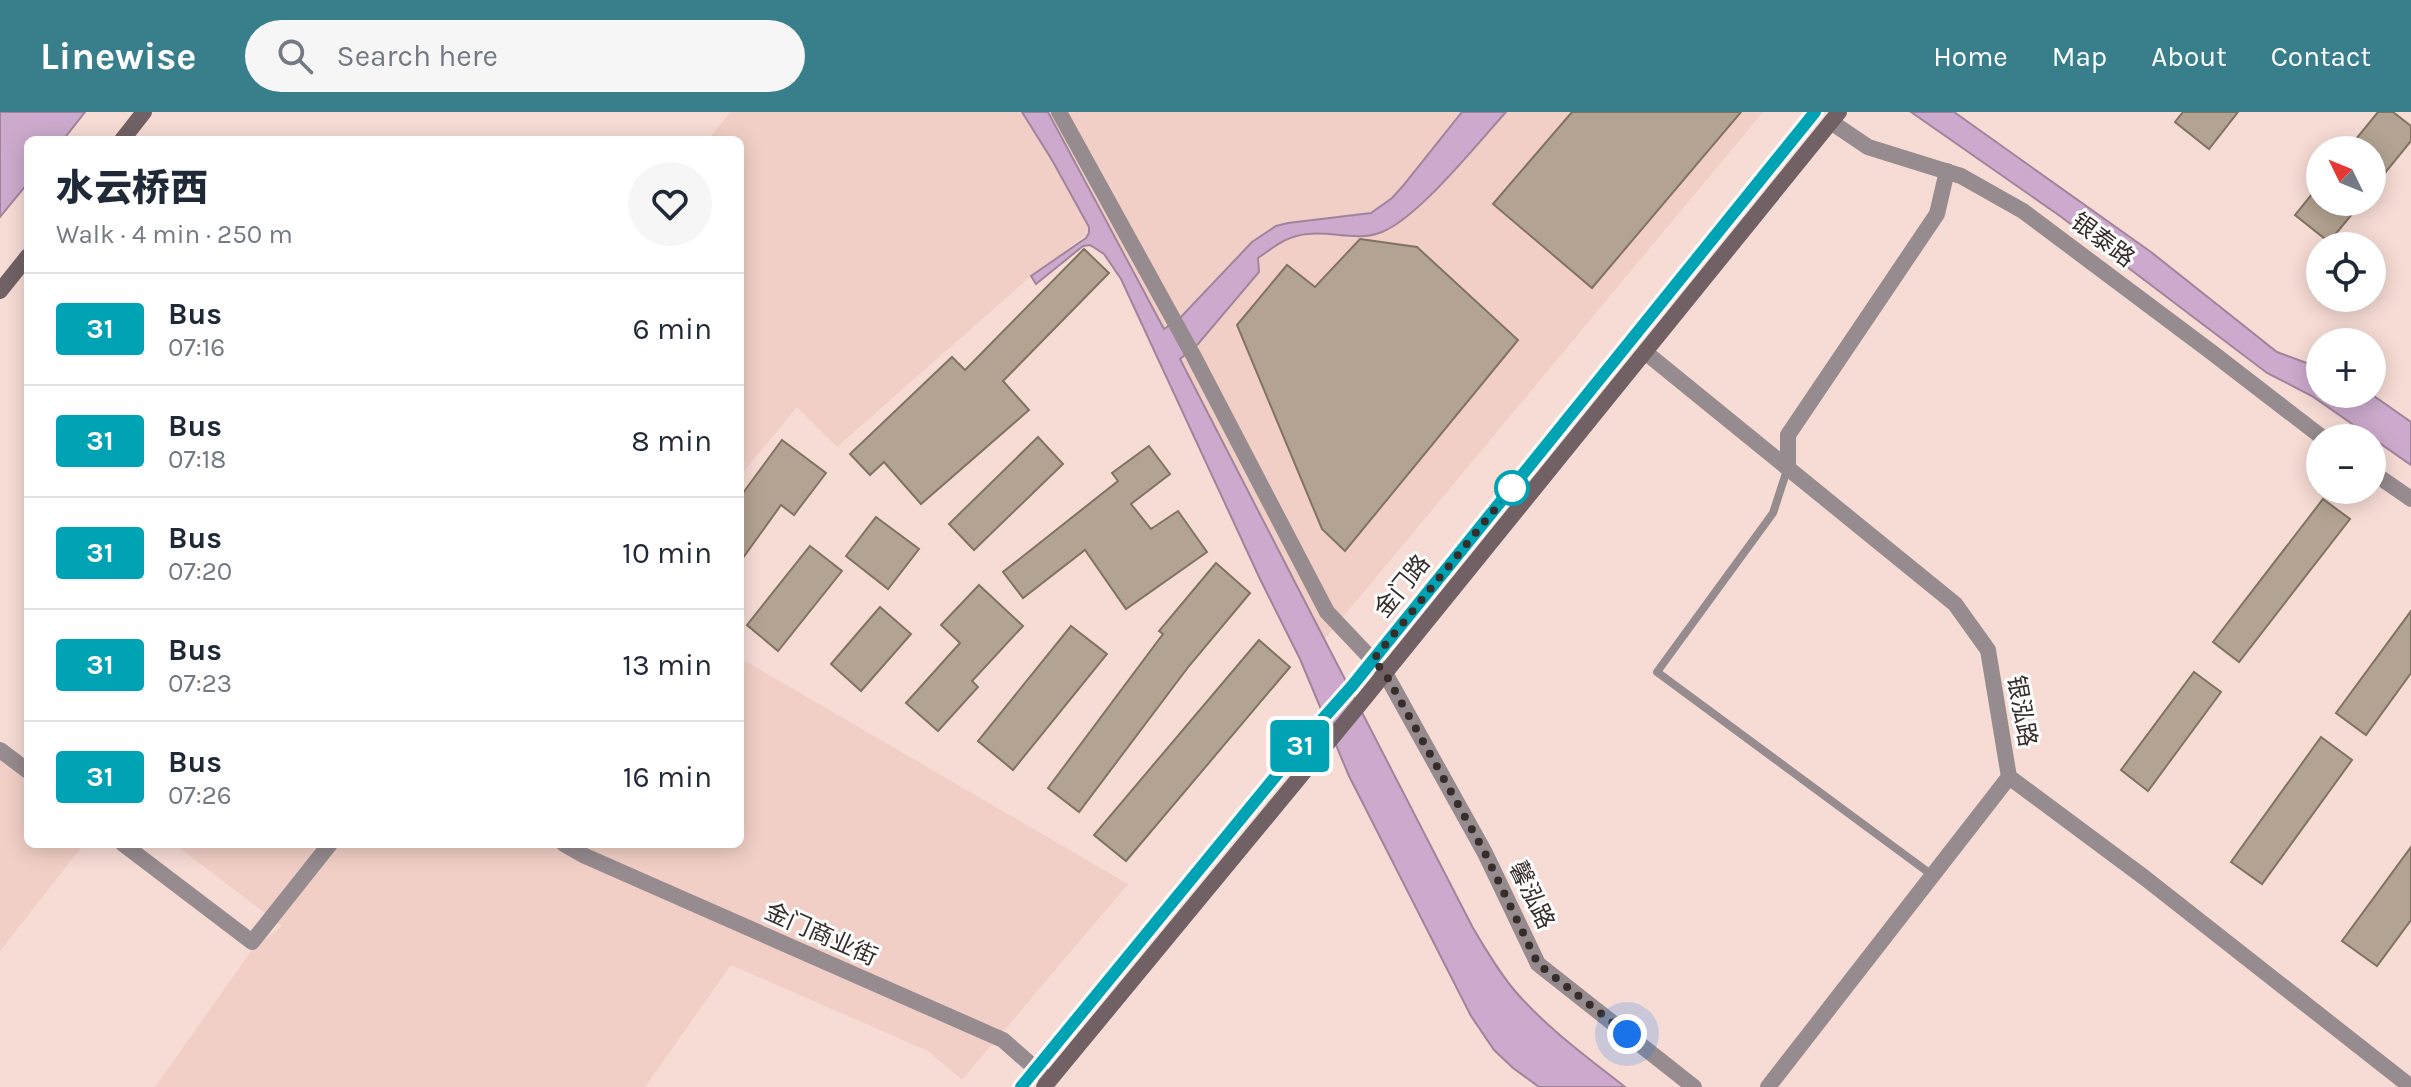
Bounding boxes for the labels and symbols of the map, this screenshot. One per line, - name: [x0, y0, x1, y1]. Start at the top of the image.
- north arrow: [2306, 136, 2386, 216]
- street label: 银泰路: [2066, 207, 2140, 273]
- unlabelled marker: [1495, 471, 1529, 505]
- street label: 金门路: [1368, 549, 1436, 623]
- street label: 银泓路: [2002, 673, 2042, 749]
- line badge: 31: [1264, 720, 1336, 772]
- street label: 馨泓路: [1504, 857, 1560, 933]
- street label: 金门商业街: [760, 897, 882, 971]
- your location: [1607, 1014, 1647, 1054]

